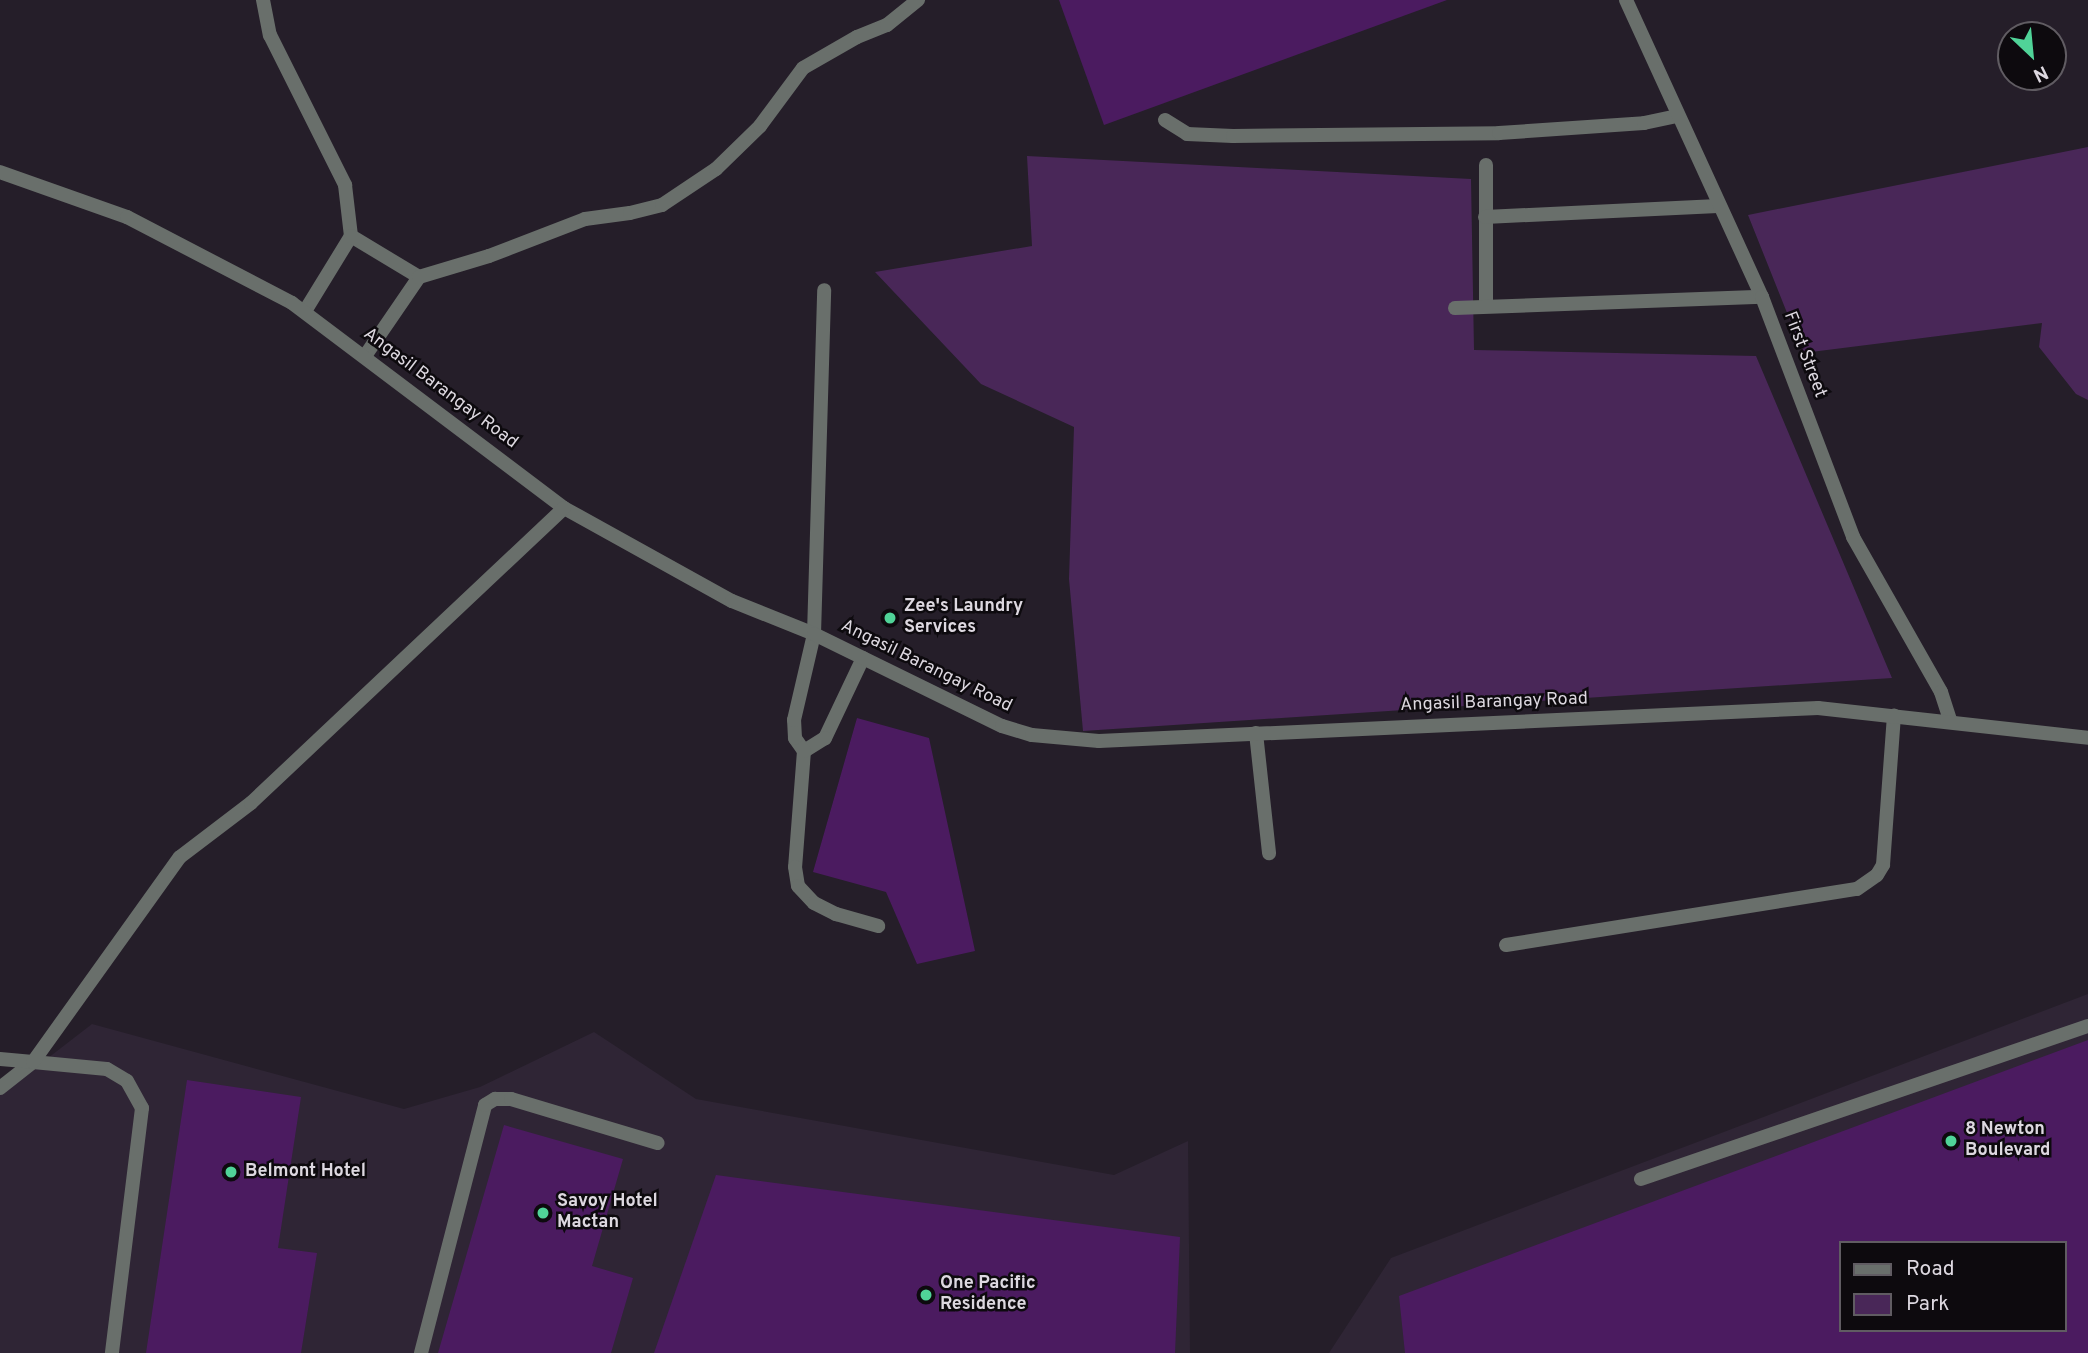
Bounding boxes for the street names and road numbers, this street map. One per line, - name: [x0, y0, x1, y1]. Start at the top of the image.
- street label: First Street: [1778, 309, 1830, 401]
- street label: Angasil Barangay Road: [358, 324, 522, 454]
- street label: Angasil Barangay Road: [837, 616, 1015, 718]
- street label: Angasil Barangay Road: [1400, 689, 1588, 717]

